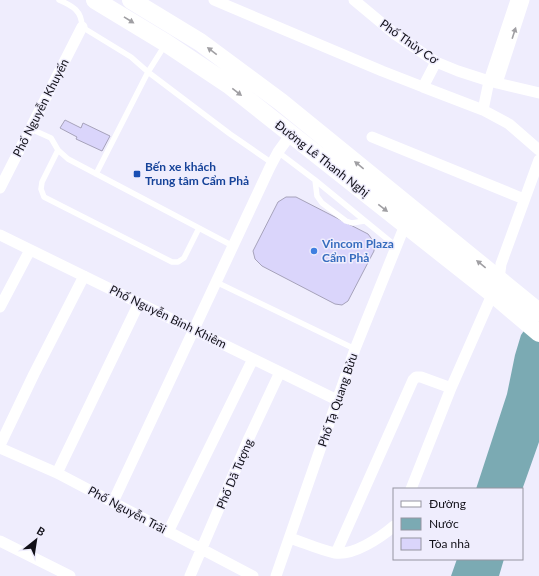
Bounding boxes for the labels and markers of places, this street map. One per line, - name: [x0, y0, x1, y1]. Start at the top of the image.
- place label: Bến xe khách Trung tâm Cẩm Phả: [145, 159, 249, 188]
- marker: Bến xe khách Trung tâm Cẩm Phả: [132, 169, 142, 179]
- place label: Vincom Plaza Cẩm Phả: [321, 236, 394, 265]
- marker: Vincom Plaza Cẩm Phả: [309, 246, 319, 256]

